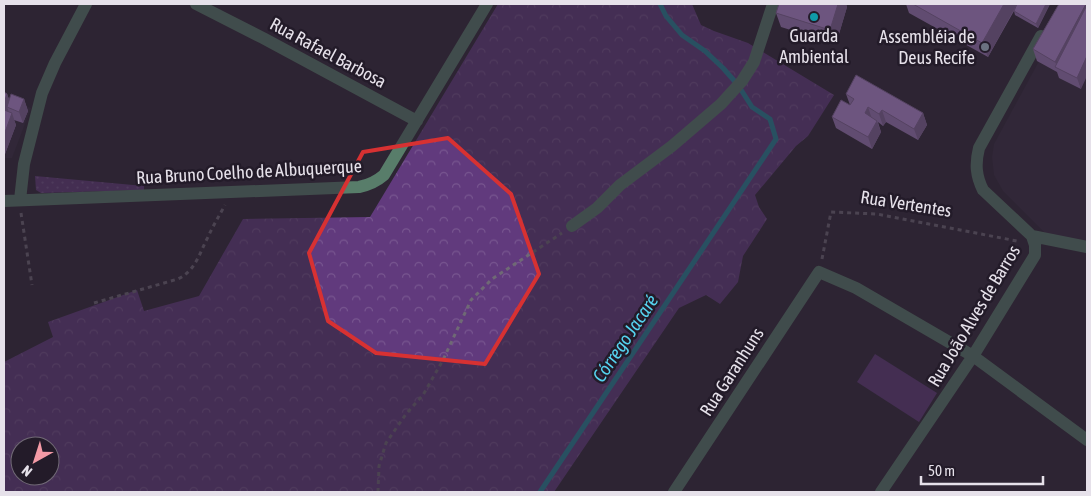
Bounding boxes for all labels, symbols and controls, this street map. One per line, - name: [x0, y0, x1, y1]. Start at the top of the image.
- marker: Guarda Ambiental: [808, 11, 820, 23]
- street label: Rua Rafael Barbosa: [267, 13, 390, 92]
- place label: Guarda Ambiental: [779, 25, 849, 67]
- place label: Assembléia de Deus Recife: [879, 26, 975, 68]
- marker: Assembléia de Deus Recife: [979, 41, 991, 53]
- street label: Rua Bruno Coelho de Albuquerque: [136, 155, 362, 188]
- street label: Rua Vertentes: [859, 186, 953, 221]
- street label: Rua João Alves de Barros: [923, 241, 1024, 390]
- water label: Córrego Jacaré: [588, 290, 662, 386]
- street label: Rua Garanhuns: [695, 324, 768, 420]
- north arrow: [10, 436, 60, 486]
- scale bar: [921, 454, 1044, 486]
- text: N: [19, 462, 35, 480]
- text: 50 m: [928, 462, 955, 479]

